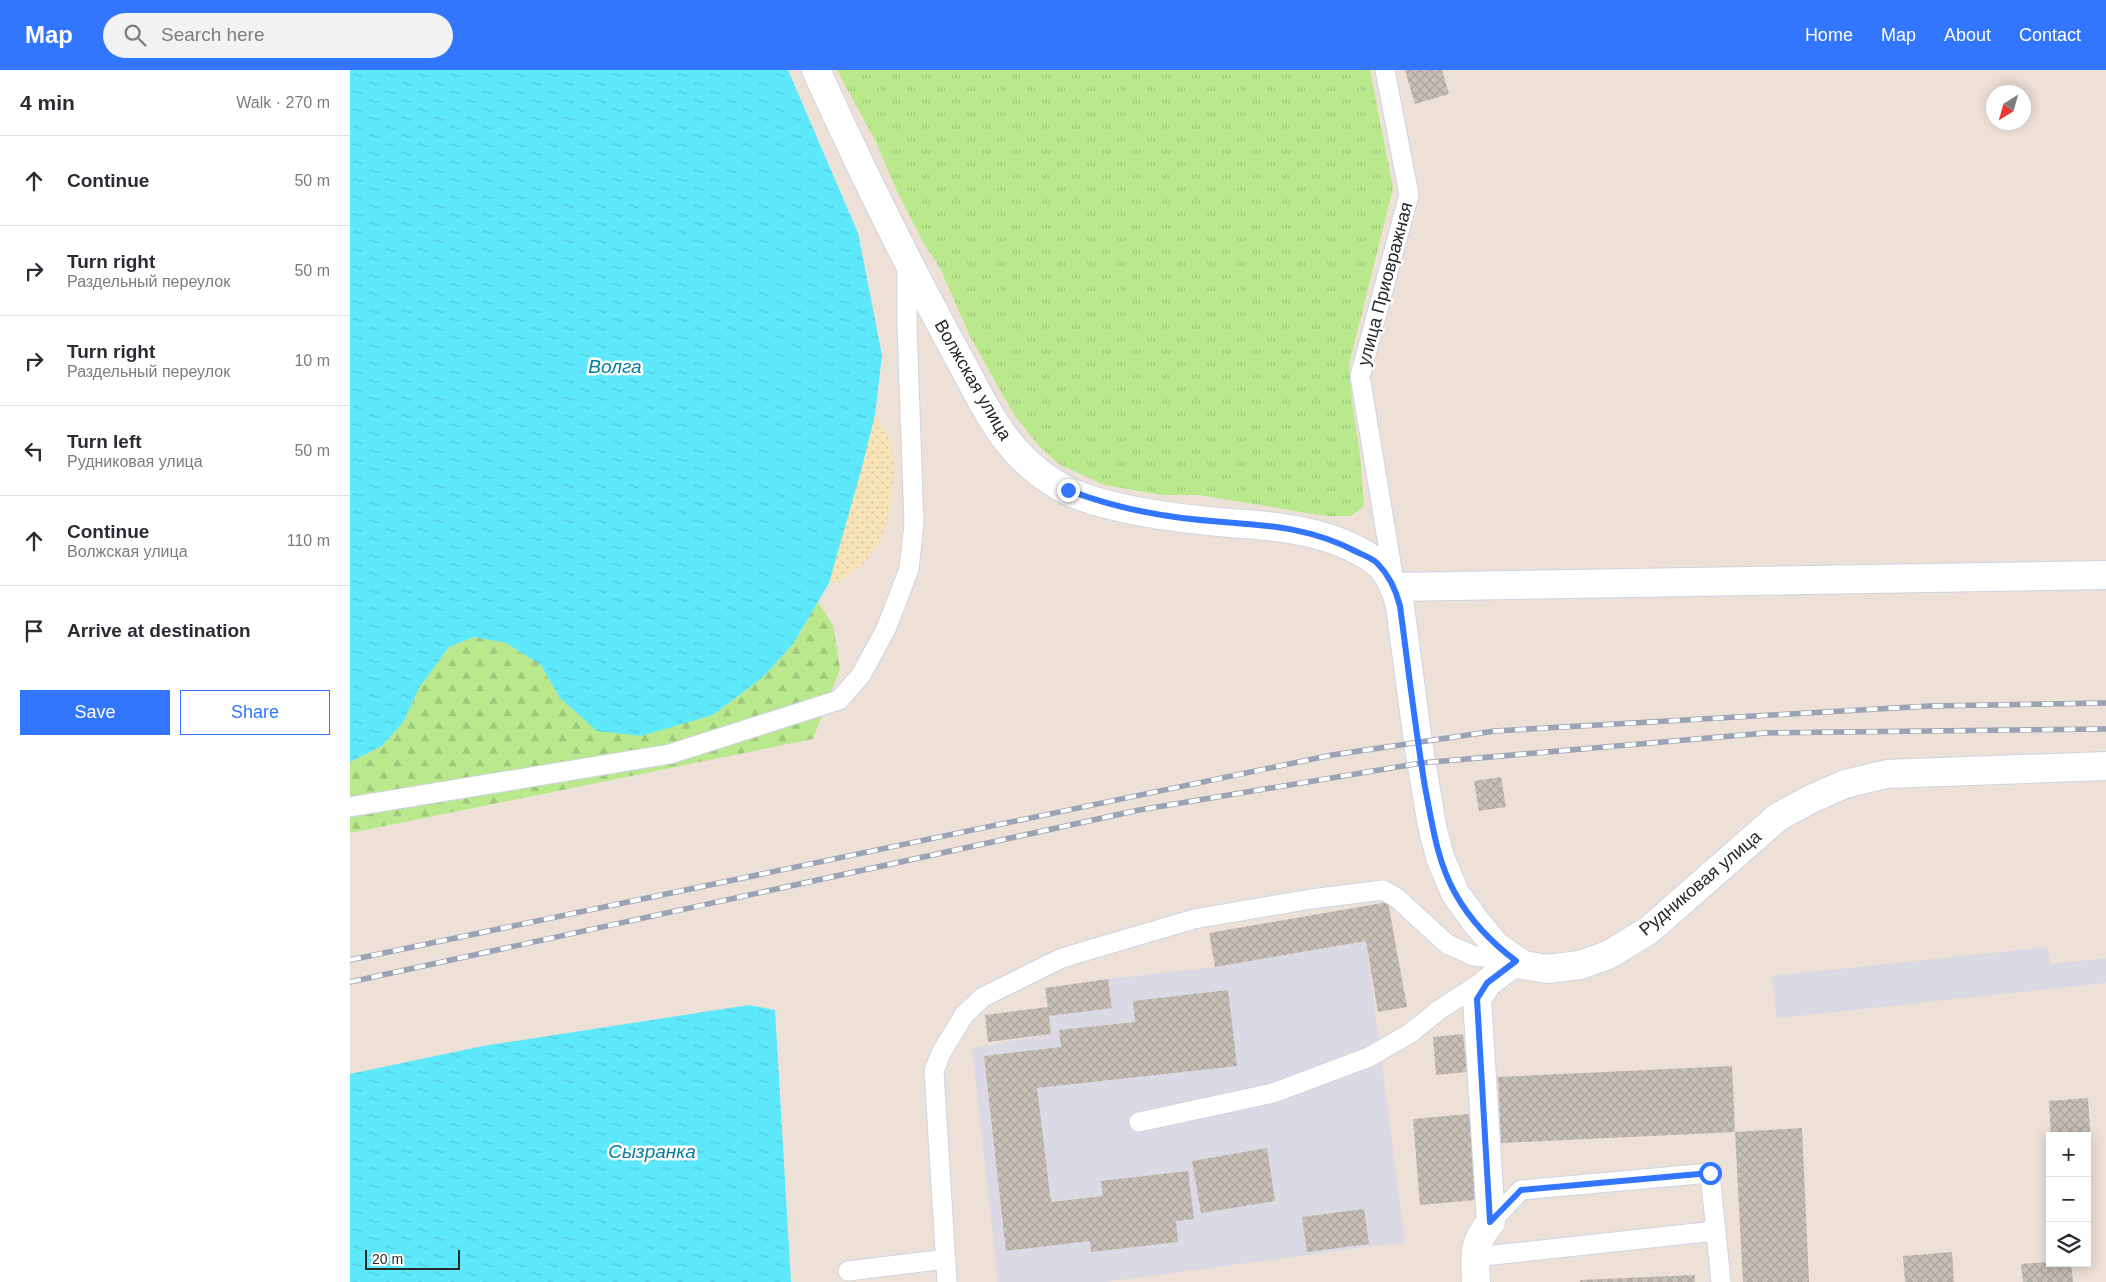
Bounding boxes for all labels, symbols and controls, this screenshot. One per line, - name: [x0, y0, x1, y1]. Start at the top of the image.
- search box: [103, 13, 453, 58]
- text: Map: [25, 21, 73, 48]
- icon: search: [121, 21, 149, 49]
- text: Search here: [161, 24, 265, 45]
- text: Home: [1805, 25, 1853, 45]
- text: Map: [1881, 25, 1916, 45]
- text: About: [1944, 25, 1991, 45]
- text: Contact: [2019, 25, 2081, 45]
- north arrow: [1986, 85, 2031, 130]
- text: 4 min: [20, 91, 75, 114]
- text: Walk · 270 m: [236, 94, 330, 111]
- icon: ahead: [20, 167, 48, 195]
- text: Continue: [67, 170, 149, 191]
- text: 50 m: [294, 172, 330, 189]
- street label: улица Приовражная: [1353, 200, 1417, 368]
- text: Turn right: [67, 251, 155, 272]
- icon: right: [20, 257, 48, 285]
- text: 50 m: [294, 262, 330, 279]
- text: Раздельный переулок: [67, 273, 230, 290]
- street label: Волжская улица: [930, 316, 1016, 445]
- text: Turn right: [67, 341, 155, 362]
- icon: right: [20, 347, 48, 375]
- text: 10 m: [294, 352, 330, 369]
- water label: Волга: [588, 356, 642, 377]
- text: Раздельный переулок: [67, 363, 230, 380]
- text: Turn left: [67, 431, 142, 452]
- icon: left: [20, 437, 48, 465]
- text: 50 m: [294, 442, 330, 459]
- text: Рудниковая улица: [67, 453, 203, 470]
- route end: [1057, 479, 1080, 502]
- text: Continue: [67, 521, 149, 542]
- icon: ahead: [20, 527, 48, 555]
- text: 110 m: [287, 532, 330, 549]
- text: Волжская улица: [67, 543, 188, 560]
- icon: arrive: [20, 617, 48, 645]
- text: Arrive at destination: [67, 620, 251, 641]
- button: Save: [20, 690, 170, 735]
- button: Share: [180, 690, 330, 735]
- street label: Рудниковая улица: [1635, 826, 1766, 940]
- map controls: [2046, 1132, 2091, 1267]
- button: +: [2046, 1132, 2091, 1177]
- water label: Сызранка: [608, 1141, 696, 1162]
- route start: [1699, 1162, 1722, 1185]
- button: −: [2046, 1177, 2091, 1222]
- button: layers: [2046, 1222, 2091, 1267]
- scale bar: [365, 1247, 460, 1270]
- text: 20 m: [372, 1251, 403, 1267]

